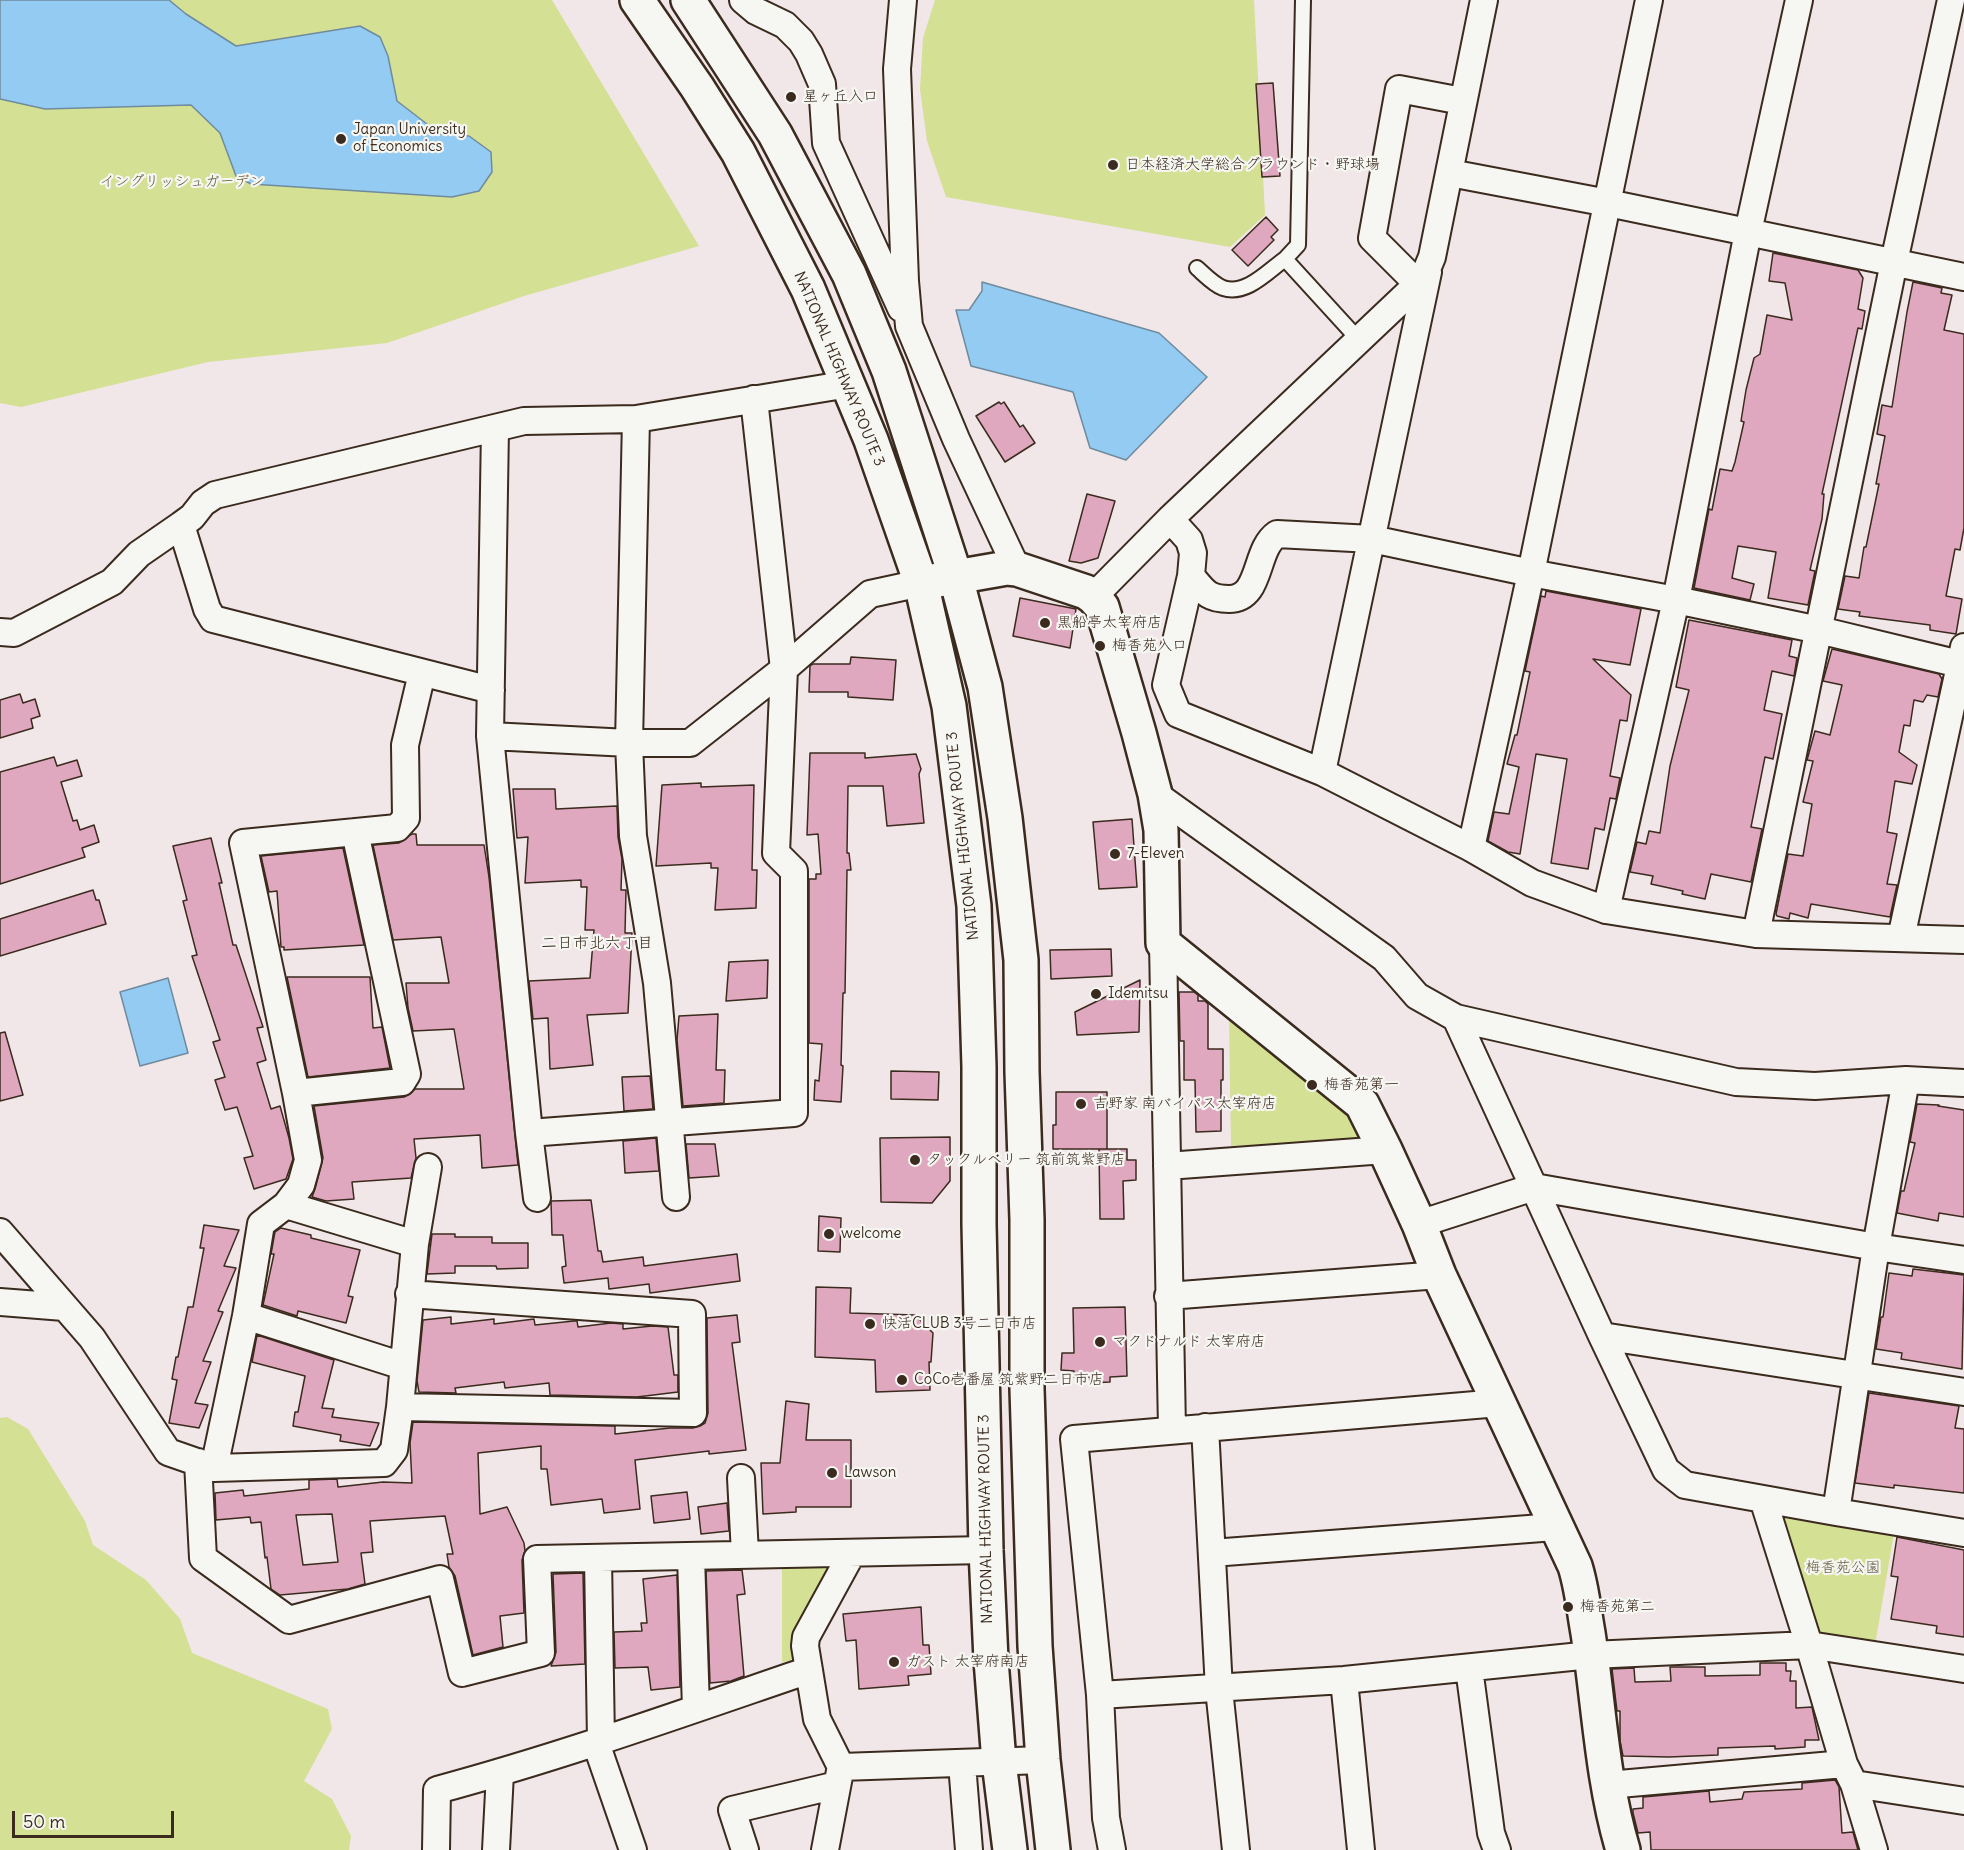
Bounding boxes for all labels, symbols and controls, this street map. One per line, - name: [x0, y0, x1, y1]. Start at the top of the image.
- place label: 星ヶ丘入口: [803, 88, 878, 106]
- marker: 星ヶ丘入口: [784, 90, 798, 104]
- place label: Japan University of Economics: [353, 121, 466, 156]
- marker: Japan University of Economics: [334, 132, 348, 146]
- place label: 日本経済大学総合グラウンド・野球場: [1125, 156, 1380, 174]
- marker: 日本経済大学総合グラウンド・野球場: [1106, 158, 1120, 172]
- park label: イングリッシュガーデン: [100, 173, 264, 191]
- street label: NATIONAL HIGHWAY ROUTE 3: [790, 269, 888, 469]
- place label: 黒船亭太宰府店: [1057, 614, 1162, 632]
- marker: 黒船亭太宰府店: [1038, 616, 1052, 630]
- place label: 梅香苑入口: [1112, 637, 1187, 655]
- marker: 梅香苑入口: [1093, 639, 1107, 653]
- street label: NATIONAL HIGHWAY ROUTE 3: [943, 731, 983, 941]
- place label: 7-Eleven: [1127, 845, 1185, 863]
- marker: 7-Eleven: [1108, 847, 1122, 861]
- district label: 二日市北六丁目: [541, 933, 653, 953]
- place label: Idemitsu: [1108, 985, 1168, 1003]
- marker: Idemitsu: [1089, 987, 1103, 1001]
- place label: 梅香苑第一: [1324, 1076, 1399, 1094]
- marker: 梅香苑第一: [1305, 1078, 1319, 1092]
- place label: 吉野家 南バイパス太宰府店: [1093, 1095, 1277, 1113]
- marker: 吉野家 南バイパス太宰府店: [1074, 1097, 1088, 1111]
- place label: タックルベリー 筑前筑紫野店: [927, 1151, 1126, 1169]
- marker: タックルベリー 筑前筑紫野店: [908, 1153, 922, 1167]
- place label: welcome: [841, 1225, 901, 1243]
- marker: welcome: [822, 1227, 836, 1241]
- place label: 快活CLUB 3号二日市店: [882, 1315, 1037, 1333]
- marker: 快活CLUB 3号二日市店: [863, 1317, 877, 1331]
- place label: マクドナルド 太宰府店: [1112, 1333, 1266, 1351]
- marker: マクドナルド 太宰府店: [1093, 1335, 1107, 1349]
- place label: CoCo壱番屋 筑紫野二日市店: [914, 1371, 1104, 1389]
- marker: CoCo壱番屋 筑紫野二日市店: [895, 1373, 909, 1387]
- street label: NATIONAL HIGHWAY ROUTE 3: [975, 1414, 997, 1624]
- place label: Lawson: [844, 1464, 896, 1482]
- marker: Lawson: [825, 1466, 839, 1480]
- park label: 梅香苑公園: [1806, 1559, 1880, 1577]
- place label: 梅香苑第二: [1580, 1598, 1655, 1616]
- marker: 梅香苑第二: [1561, 1600, 1575, 1614]
- place label: ガスト 太宰府南店: [906, 1653, 1030, 1671]
- marker: ガスト 太宰府南店: [887, 1655, 901, 1669]
- scale bar: [15, 1799, 177, 1837]
- text: 50 m: [23, 1810, 65, 1833]

